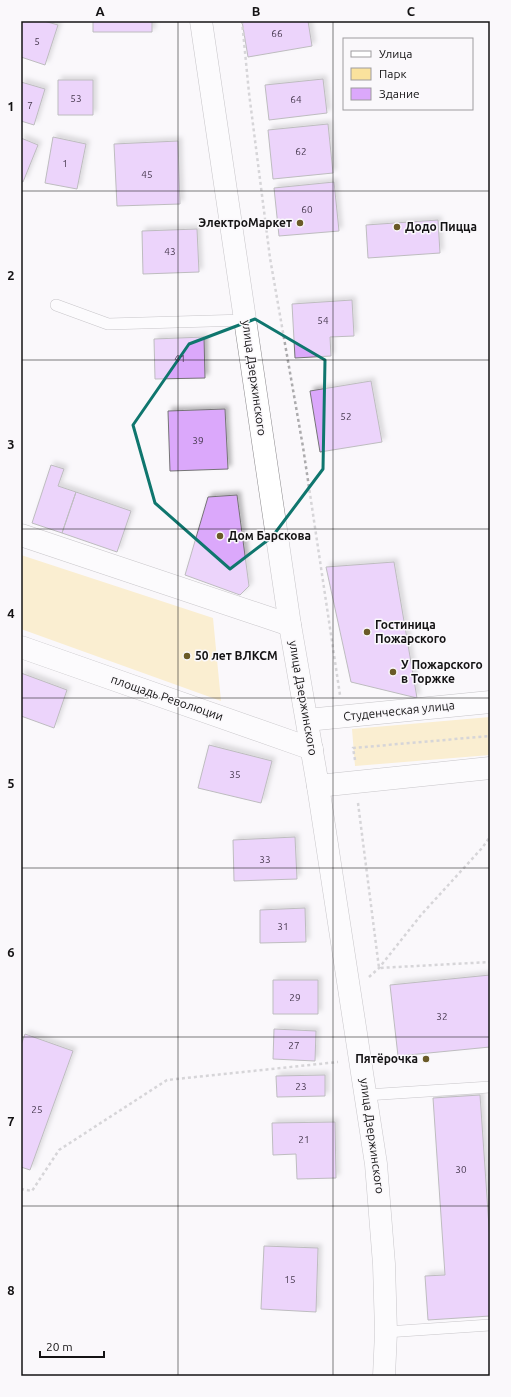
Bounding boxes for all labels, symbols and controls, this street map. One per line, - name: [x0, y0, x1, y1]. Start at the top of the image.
- text: A: [95, 4, 105, 18]
- text: B: [252, 4, 261, 18]
- text: C: [407, 4, 416, 18]
- house number: 66: [271, 28, 283, 39]
- house number: 5: [34, 36, 40, 47]
- legend: [343, 38, 473, 110]
- text: Улица: [379, 47, 412, 60]
- text: Парк: [379, 67, 407, 80]
- text: Здание: [379, 87, 420, 100]
- house number: 53: [70, 93, 82, 104]
- house number: 64: [290, 94, 302, 105]
- text: 1: [7, 99, 15, 113]
- house number: 7: [27, 100, 33, 111]
- house number: 62: [295, 146, 307, 157]
- house number: 1: [62, 158, 68, 169]
- house number: 45: [141, 169, 153, 180]
- house number: 60: [301, 204, 313, 215]
- place label: ЭлектроМаркет: [198, 216, 292, 229]
- marker: ЭлектроМаркет: [295, 218, 305, 228]
- place label: Додо Пицца: [405, 220, 477, 233]
- marker: Додо Пицца: [392, 222, 402, 232]
- house number: 43: [164, 246, 176, 257]
- text: 2: [7, 268, 15, 282]
- house number: 54: [317, 315, 329, 326]
- street label: улица Дзержинского: [240, 319, 269, 437]
- house number: 41: [174, 353, 186, 364]
- house number: 52: [340, 411, 352, 422]
- house number: 39: [192, 435, 204, 446]
- text: 3: [7, 437, 15, 451]
- place label: Дом Барскова: [228, 529, 311, 542]
- marker: Дом Барскова: [215, 531, 225, 541]
- text: 4: [7, 606, 15, 620]
- place label: Гостиница Пожарского: [375, 618, 446, 645]
- marker: Гостиница Пожарского: [362, 627, 372, 637]
- street label: улица Дзержинского: [287, 639, 320, 756]
- place label: 50 лет ВЛКСМ: [195, 649, 278, 662]
- marker: 50 лет ВЛКСМ: [182, 651, 192, 661]
- place label: У Пожарского в Торжке: [401, 658, 483, 685]
- marker: У Пожарского в Торжке: [388, 667, 398, 677]
- street label: площадь Революции: [109, 672, 225, 723]
- street label: Студенческая улица: [343, 698, 455, 723]
- house number: 35: [229, 769, 241, 780]
- text: 5: [7, 776, 15, 790]
- house number: 33: [259, 854, 271, 865]
- house number: 31: [277, 921, 289, 932]
- text: 6: [7, 945, 15, 959]
- house number: 29: [289, 992, 301, 1003]
- house number: 32: [436, 1011, 448, 1022]
- house number: 27: [288, 1040, 300, 1051]
- place label: Пятёрочка: [355, 1052, 418, 1065]
- marker: Пятёрочка: [421, 1054, 431, 1064]
- street label: улица Дзержинского: [358, 1077, 387, 1195]
- house number: 23: [295, 1081, 307, 1092]
- house number: 25: [31, 1104, 43, 1115]
- text: 7: [7, 1114, 15, 1128]
- house number: 21: [298, 1134, 310, 1145]
- house number: 30: [455, 1164, 467, 1175]
- house number: 15: [284, 1274, 296, 1285]
- text: 8: [7, 1283, 15, 1297]
- scale bar: [40, 1333, 104, 1359]
- text: 20 m: [46, 1340, 73, 1353]

